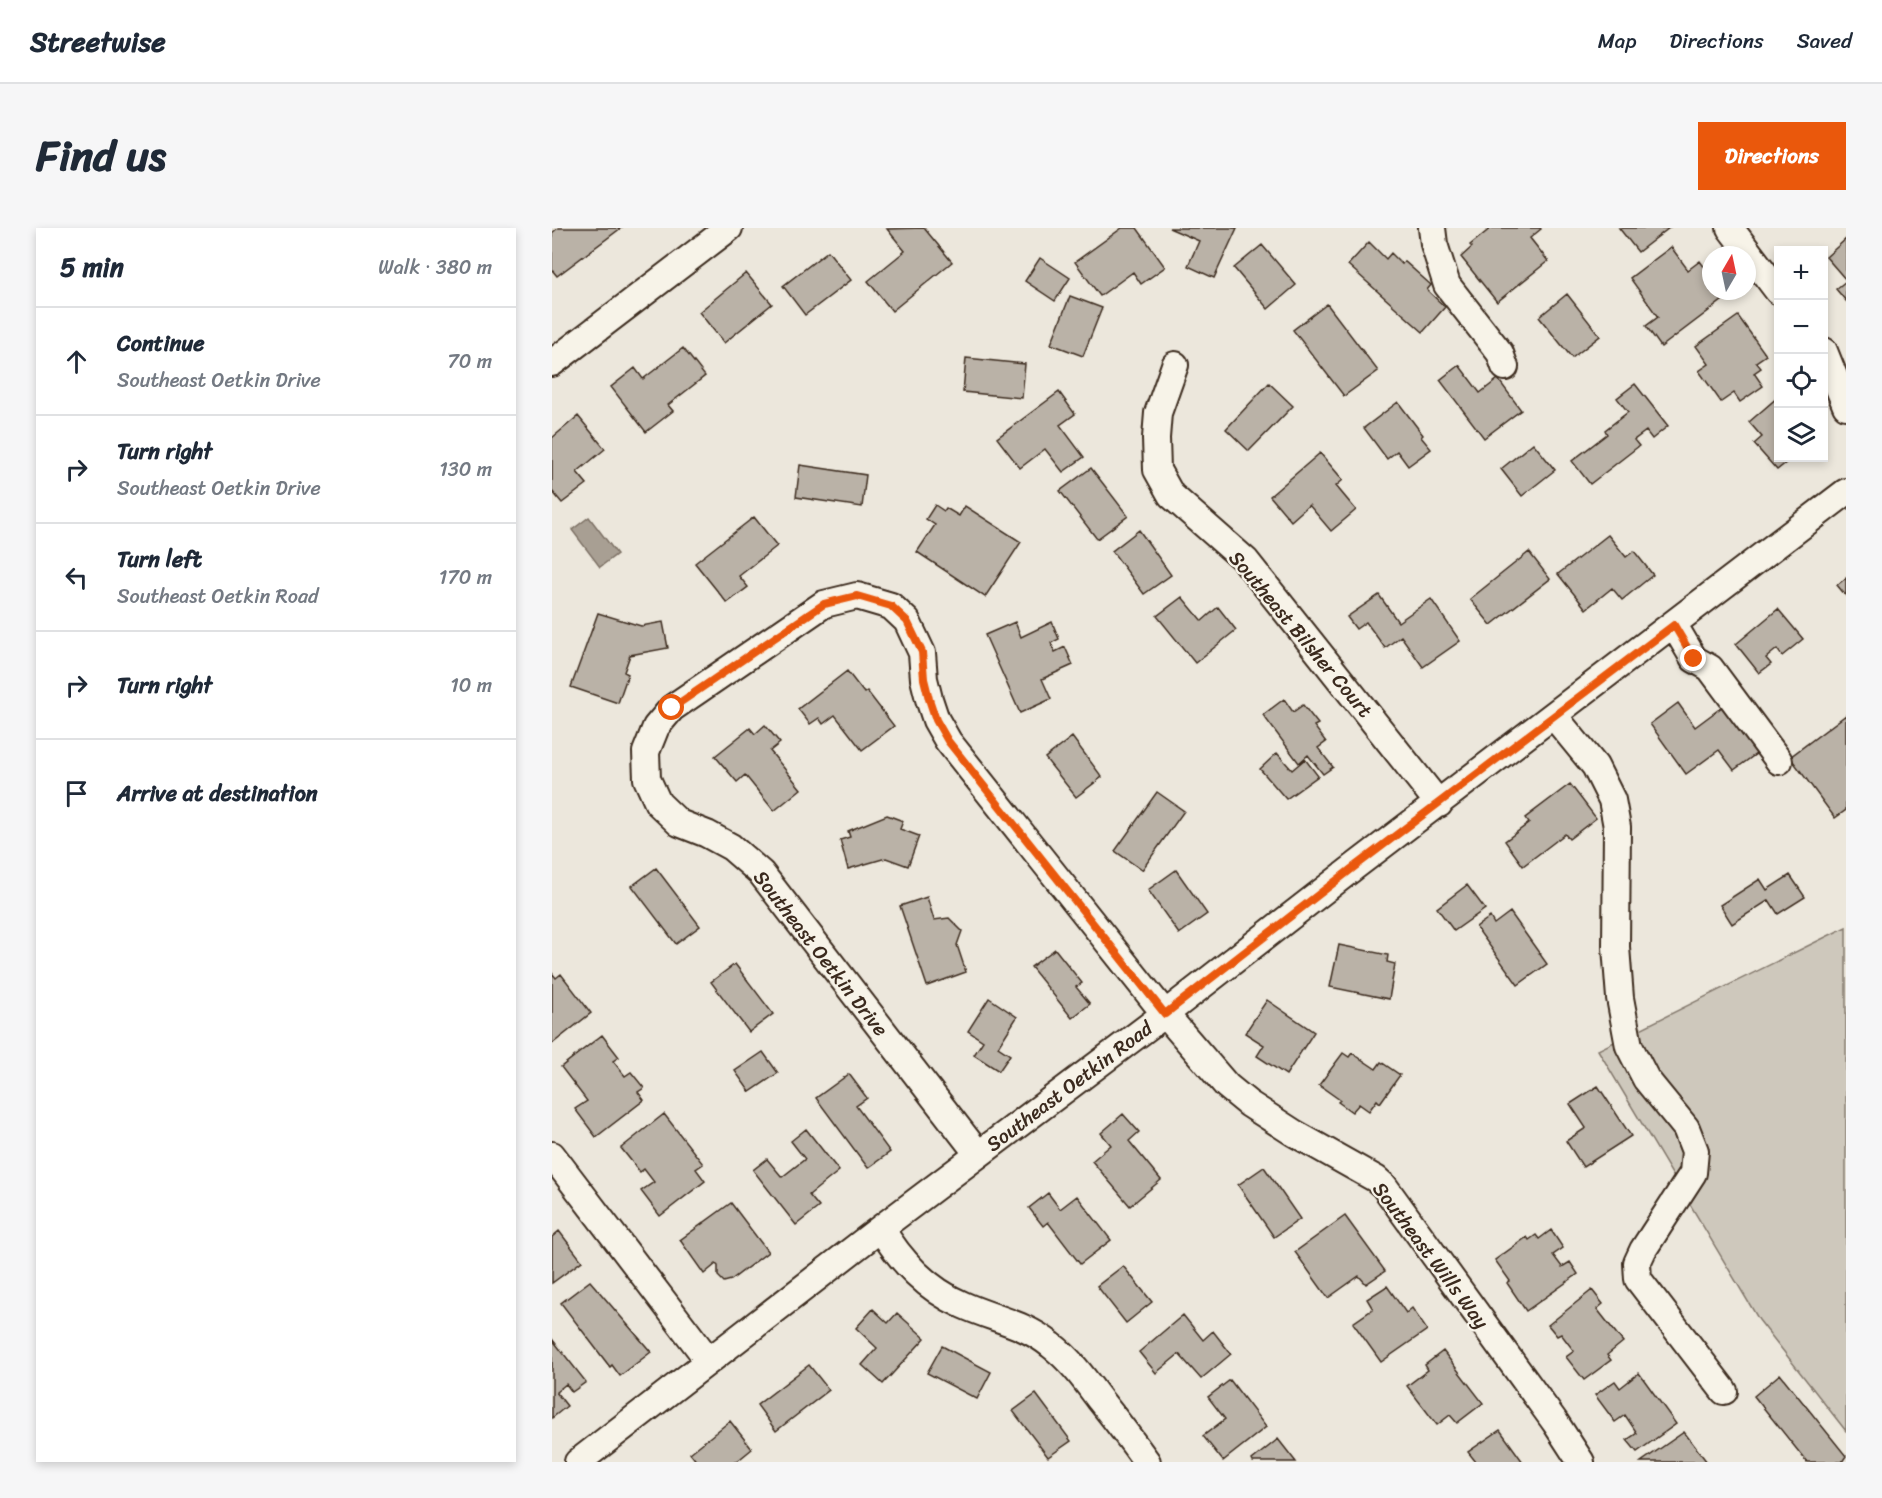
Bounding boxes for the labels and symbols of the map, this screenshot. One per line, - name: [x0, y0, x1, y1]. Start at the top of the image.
- north arrow: [1702, 246, 1756, 300]
- street label: Southeast Bilsher Court: [1220, 543, 1382, 726]
- route end: [1680, 645, 1706, 671]
- route start: [658, 694, 684, 720]
- street label: Southeast Oetkin Drive: [744, 862, 897, 1044]
- street label: Southeast Oetkin Road: [978, 1011, 1161, 1161]
- street label: Southeast Wills Way: [1363, 1174, 1498, 1337]

